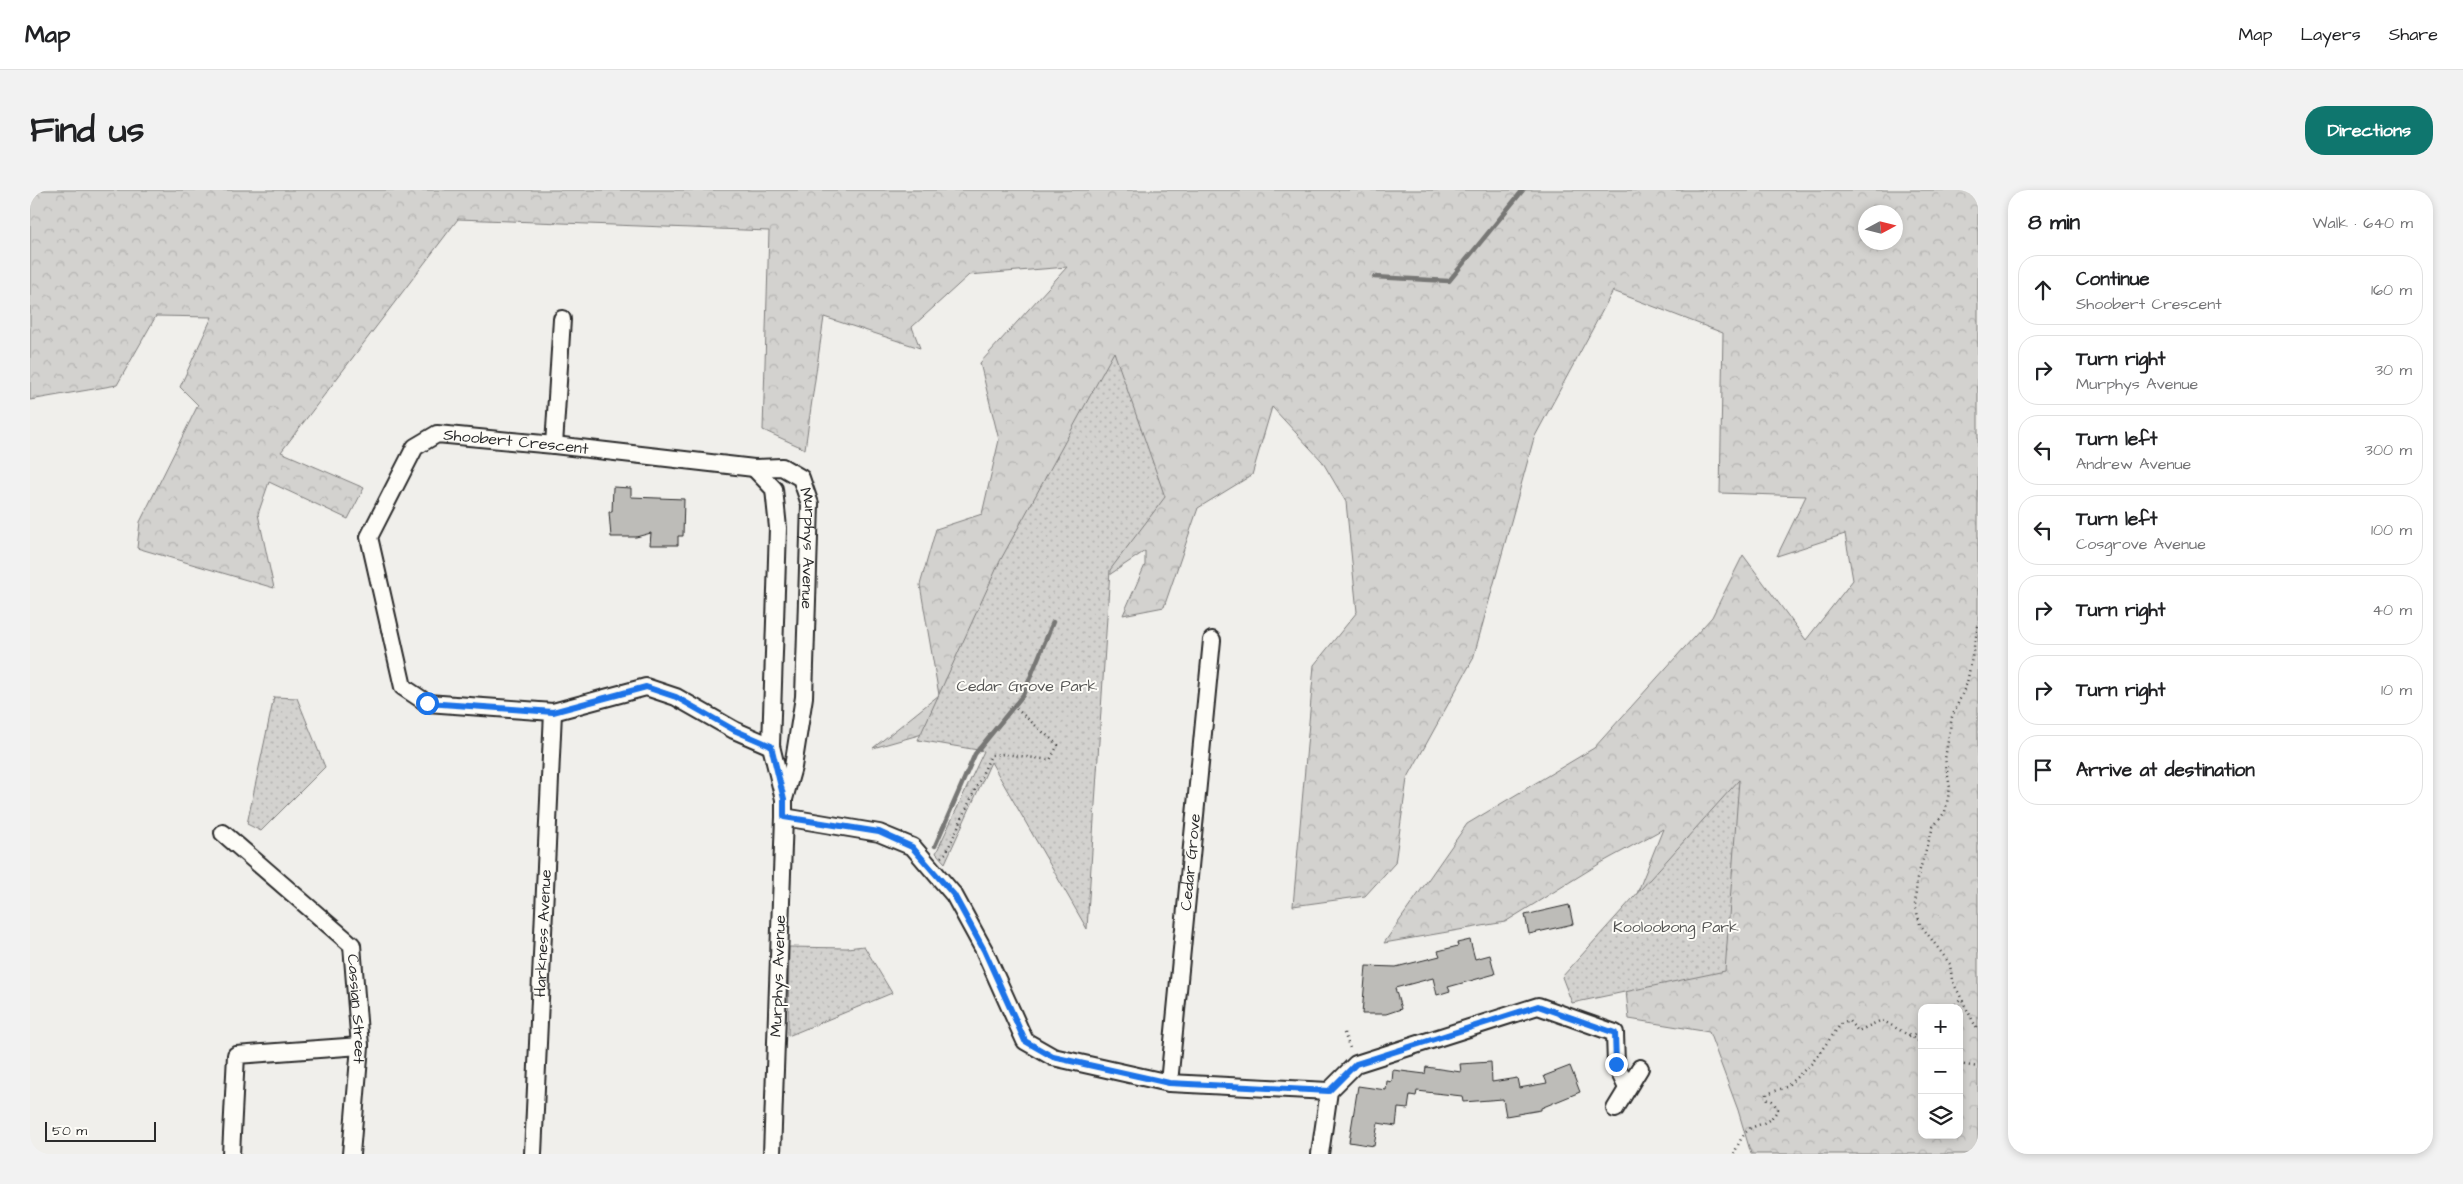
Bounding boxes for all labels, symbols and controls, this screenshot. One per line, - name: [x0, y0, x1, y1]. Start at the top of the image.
- text: Map: [25, 18, 70, 52]
- text: Map: [2238, 22, 2272, 47]
- text: Layers: [2300, 22, 2361, 47]
- text: Share: [2389, 22, 2438, 47]
- text: Find us: [30, 106, 144, 155]
- button: Directions: [2305, 106, 2433, 155]
- north arrow: [1858, 205, 1903, 250]
- text: 8 min: [2028, 208, 2080, 237]
- text: Walk · 640 m: [2313, 212, 2413, 234]
- text: Continue: [2076, 266, 2150, 293]
- icon: ahead: [2029, 276, 2057, 304]
- text: 160 m: [2371, 279, 2412, 301]
- text: Shoobert Crescent: [2076, 293, 2222, 315]
- text: Turn right: [2076, 346, 2165, 373]
- icon: right: [2029, 356, 2057, 384]
- text: 30 m: [2375, 359, 2412, 381]
- text: Murphys Avenue: [2076, 373, 2198, 395]
- street label: Shoobert Crescent: [443, 424, 590, 460]
- text: Turn left: [2076, 426, 2157, 453]
- icon: left: [2029, 436, 2057, 464]
- text: 300 m: [2365, 439, 2412, 461]
- text: Andrew Avenue: [2076, 453, 2191, 475]
- street label: Murphys Avenue: [794, 484, 821, 610]
- text: Turn left: [2076, 506, 2157, 533]
- icon: left: [2029, 516, 2057, 544]
- text: 100 m: [2371, 519, 2412, 541]
- text: Cosgrove Avenue: [2076, 533, 2206, 555]
- icon: right: [2029, 596, 2057, 624]
- text: Turn right: [2076, 597, 2165, 624]
- text: 40 m: [2372, 599, 2412, 621]
- park label: Cedar Grove Park: [957, 675, 1098, 697]
- icon: right: [2029, 676, 2057, 704]
- text: Turn right: [2076, 677, 2165, 704]
- text: 10 m: [2381, 679, 2412, 701]
- route start: [416, 692, 439, 715]
- icon: arrive: [2029, 756, 2057, 784]
- text: Arrive at destination: [2076, 757, 2255, 784]
- street label: Cedar Grove: [1175, 812, 1206, 912]
- street label: Harkness Avenue: [529, 869, 557, 997]
- street label: Murphys Avenue: [765, 914, 792, 1037]
- park label: Kooloobong Park: [1613, 916, 1739, 939]
- street label: Cassian Street: [342, 953, 371, 1065]
- map controls: [1918, 1004, 1963, 1139]
- button: +: [1918, 1004, 1963, 1049]
- button: −: [1918, 1049, 1963, 1094]
- route end: [1605, 1053, 1628, 1076]
- button: layers: [1918, 1094, 1963, 1139]
- scale bar: [45, 1119, 156, 1142]
- text: 50 m: [52, 1121, 87, 1141]

